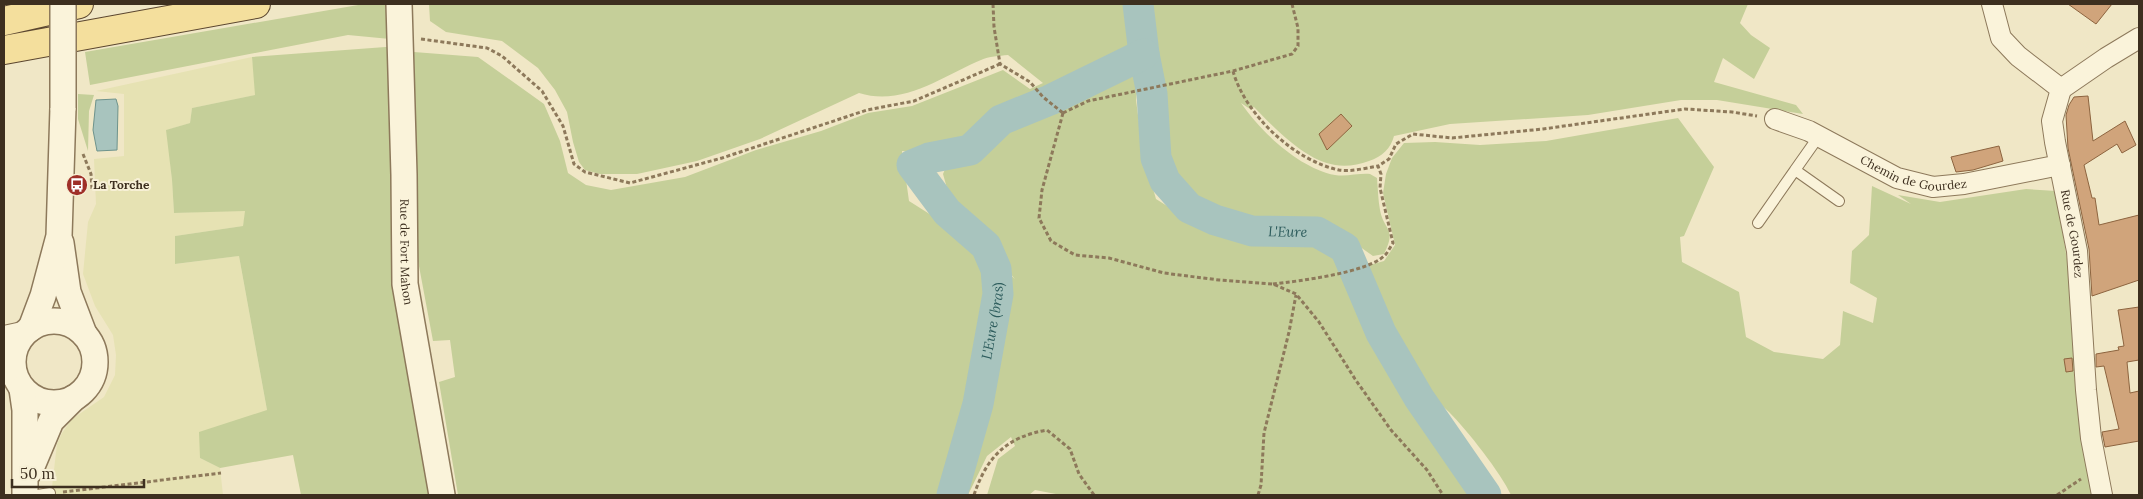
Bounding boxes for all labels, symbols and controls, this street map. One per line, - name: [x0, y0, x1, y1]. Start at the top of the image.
- street label: Chemin de Gourdez: [1858, 152, 1968, 194]
- bus stop icon: La Torche: [65, 173, 89, 197]
- place label: La Torche: [93, 177, 150, 192]
- street label: Rue de Gourdez: [2058, 188, 2087, 278]
- street label: Rue de Fort Mahon: [397, 199, 417, 306]
- water label: L'Eure: [1268, 222, 1308, 241]
- water label: L'Eure (bras): [977, 282, 1007, 361]
- scale bar: [12, 456, 145, 488]
- text: 50 m: [20, 464, 55, 483]

